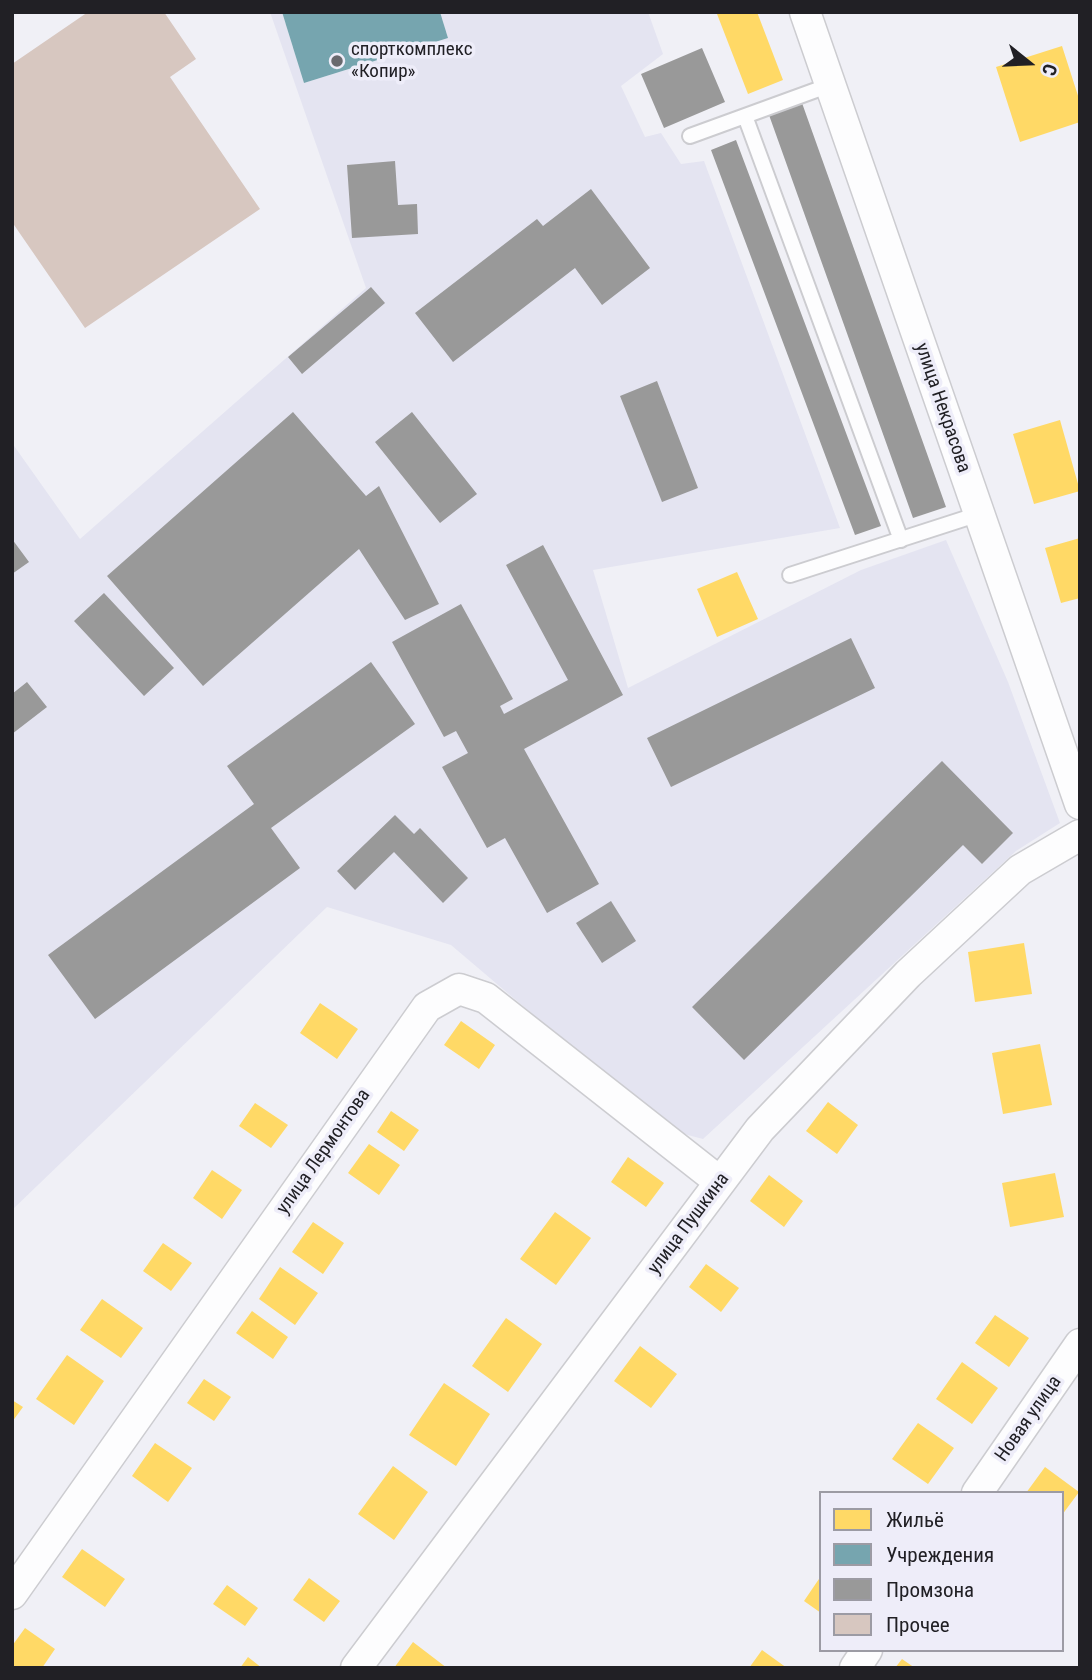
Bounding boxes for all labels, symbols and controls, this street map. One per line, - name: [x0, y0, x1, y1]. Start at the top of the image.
- north arrow: [994, 28, 1064, 98]
- place label: спорткомплекс «Копир»: [351, 39, 472, 83]
- marker: спорткомплекс «Копир»: [329, 53, 345, 69]
- text: С: [1037, 61, 1062, 78]
- street label: улица Некрасова: [909, 340, 975, 476]
- street label: улица Лермонтова: [272, 1085, 376, 1219]
- street label: улица Пушкина: [643, 1169, 735, 1279]
- street label: Новая улица: [991, 1372, 1067, 1466]
- legend: [819, 1491, 1064, 1652]
- text: Жильё: [886, 1508, 944, 1532]
- text: Учреждения: [886, 1543, 994, 1567]
- text: Промзона: [886, 1578, 974, 1602]
- text: Прочее: [886, 1613, 950, 1637]

